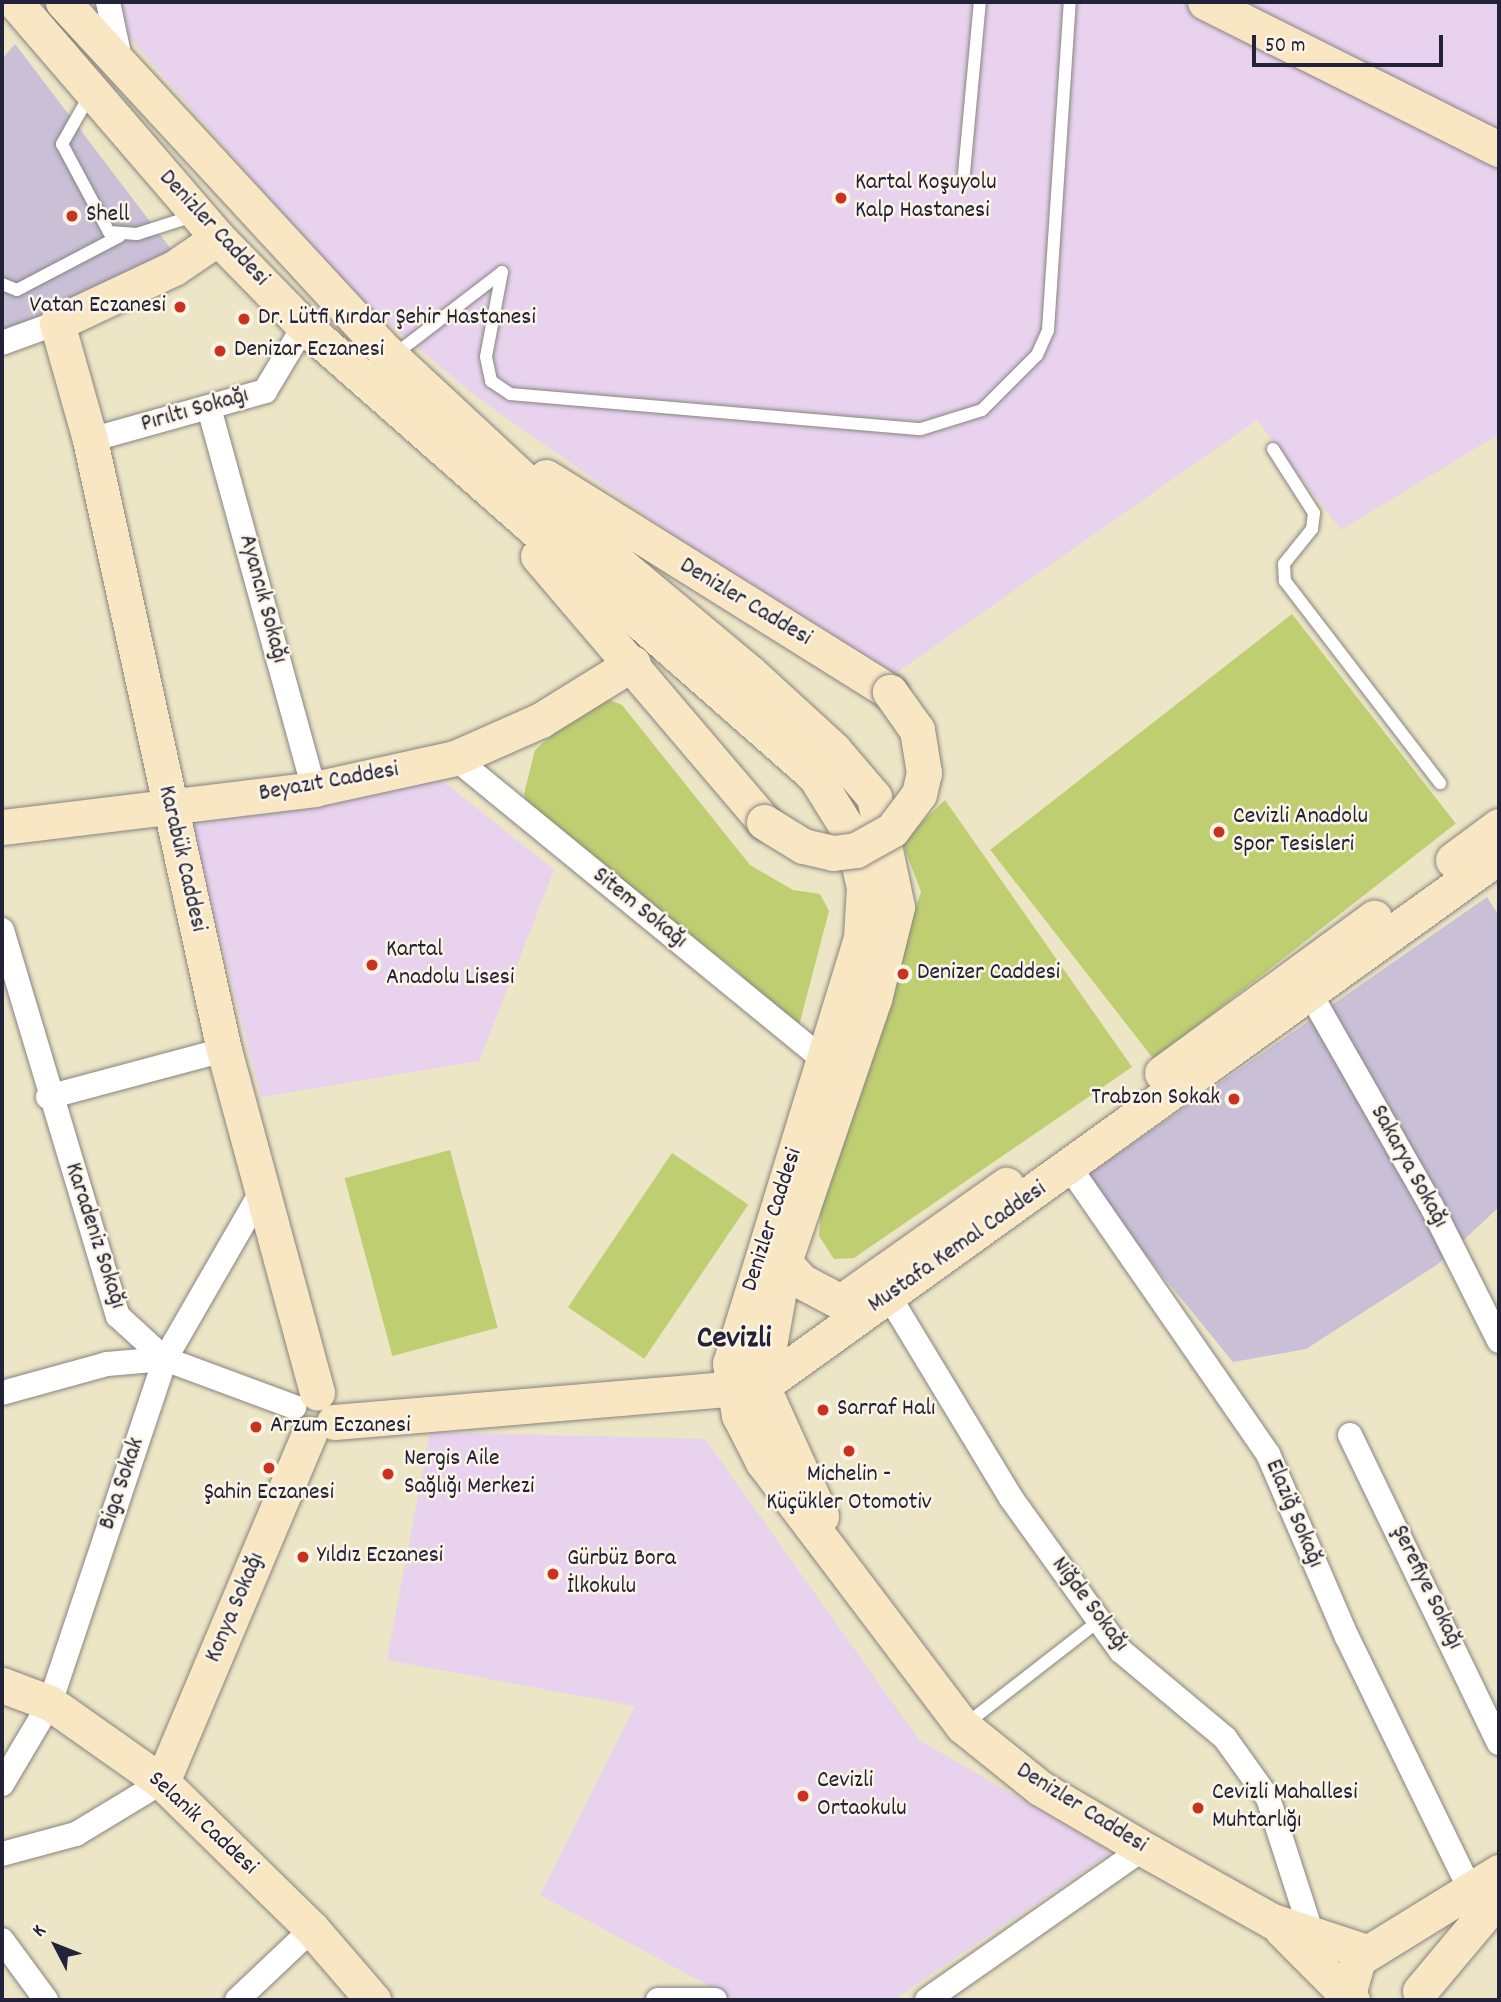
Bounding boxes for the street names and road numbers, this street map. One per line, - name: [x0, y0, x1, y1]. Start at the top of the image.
- street label: Denizler Caddesi: [152, 165, 274, 293]
- street label: Pırıltı Sokağı: [138, 382, 252, 440]
- street label: Ayancık Sokağı: [231, 532, 293, 666]
- street label: Denizler Caddesi: [674, 552, 816, 654]
- street label: Beyazıt Caddesi: [257, 757, 401, 809]
- street label: Karabük Caddesi: [150, 783, 212, 935]
- street label: Sitem Sokağı: [586, 862, 692, 956]
- street label: Sakarya Sokağı: [1363, 1101, 1453, 1233]
- street label: Denizler Caddesi: [736, 1145, 810, 1295]
- street label: Karadeniz Sokağı: [57, 1159, 131, 1313]
- street label: Mustafa Kemal Caddesi: [863, 1176, 1053, 1320]
- street label: Biga Sokak: [94, 1434, 152, 1534]
- street label: Elaziğ Sokağı: [1257, 1456, 1329, 1572]
- street label: Şerefiye Sokağı: [1384, 1521, 1468, 1655]
- street label: Konya Sokağı: [200, 1549, 272, 1667]
- street label: Niğde Sokağı: [1044, 1552, 1134, 1658]
- street label: Denizler Caddesi: [1010, 1757, 1152, 1861]
- street label: Selanik Caddesi: [141, 1766, 263, 1882]

